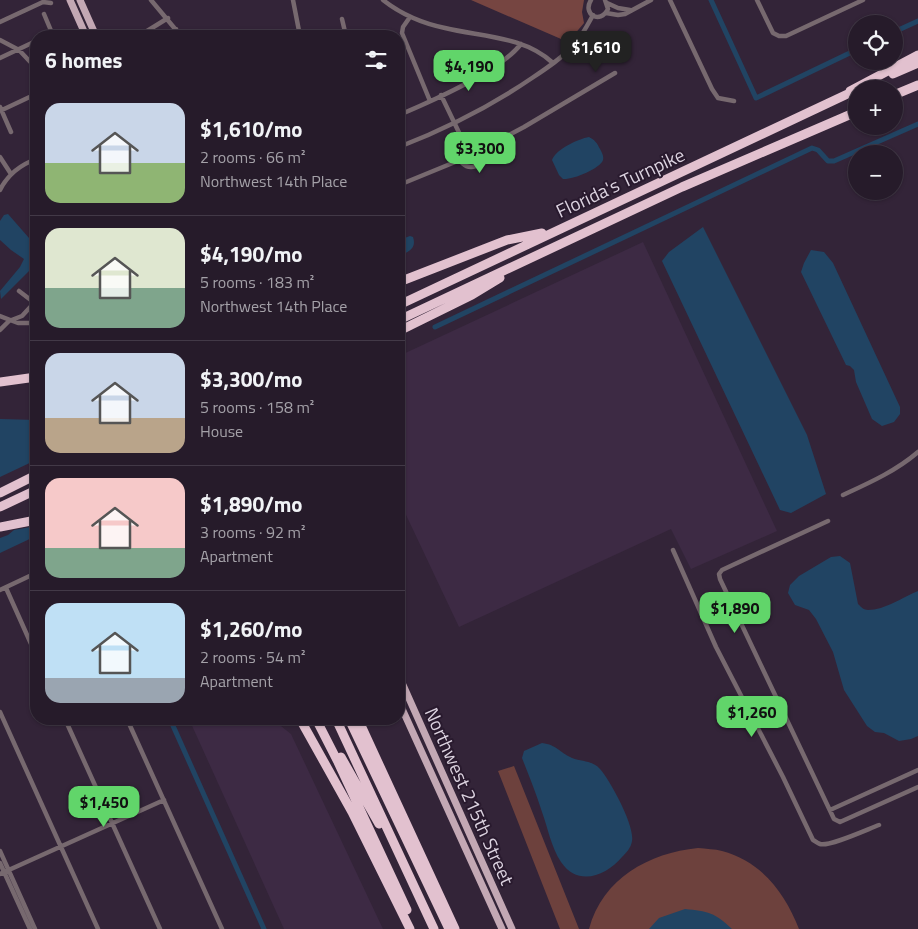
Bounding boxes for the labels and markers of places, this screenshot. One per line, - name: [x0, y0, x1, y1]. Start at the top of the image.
- pin: $1,610: [555, 30, 637, 73]
- pin: $4,190: [428, 49, 510, 92]
- pin: $3,300: [439, 132, 521, 174]
- pin: $1,890: [694, 592, 776, 634]
- pin: $1,260: [711, 696, 793, 738]
- pin: $1,450: [63, 786, 145, 828]

